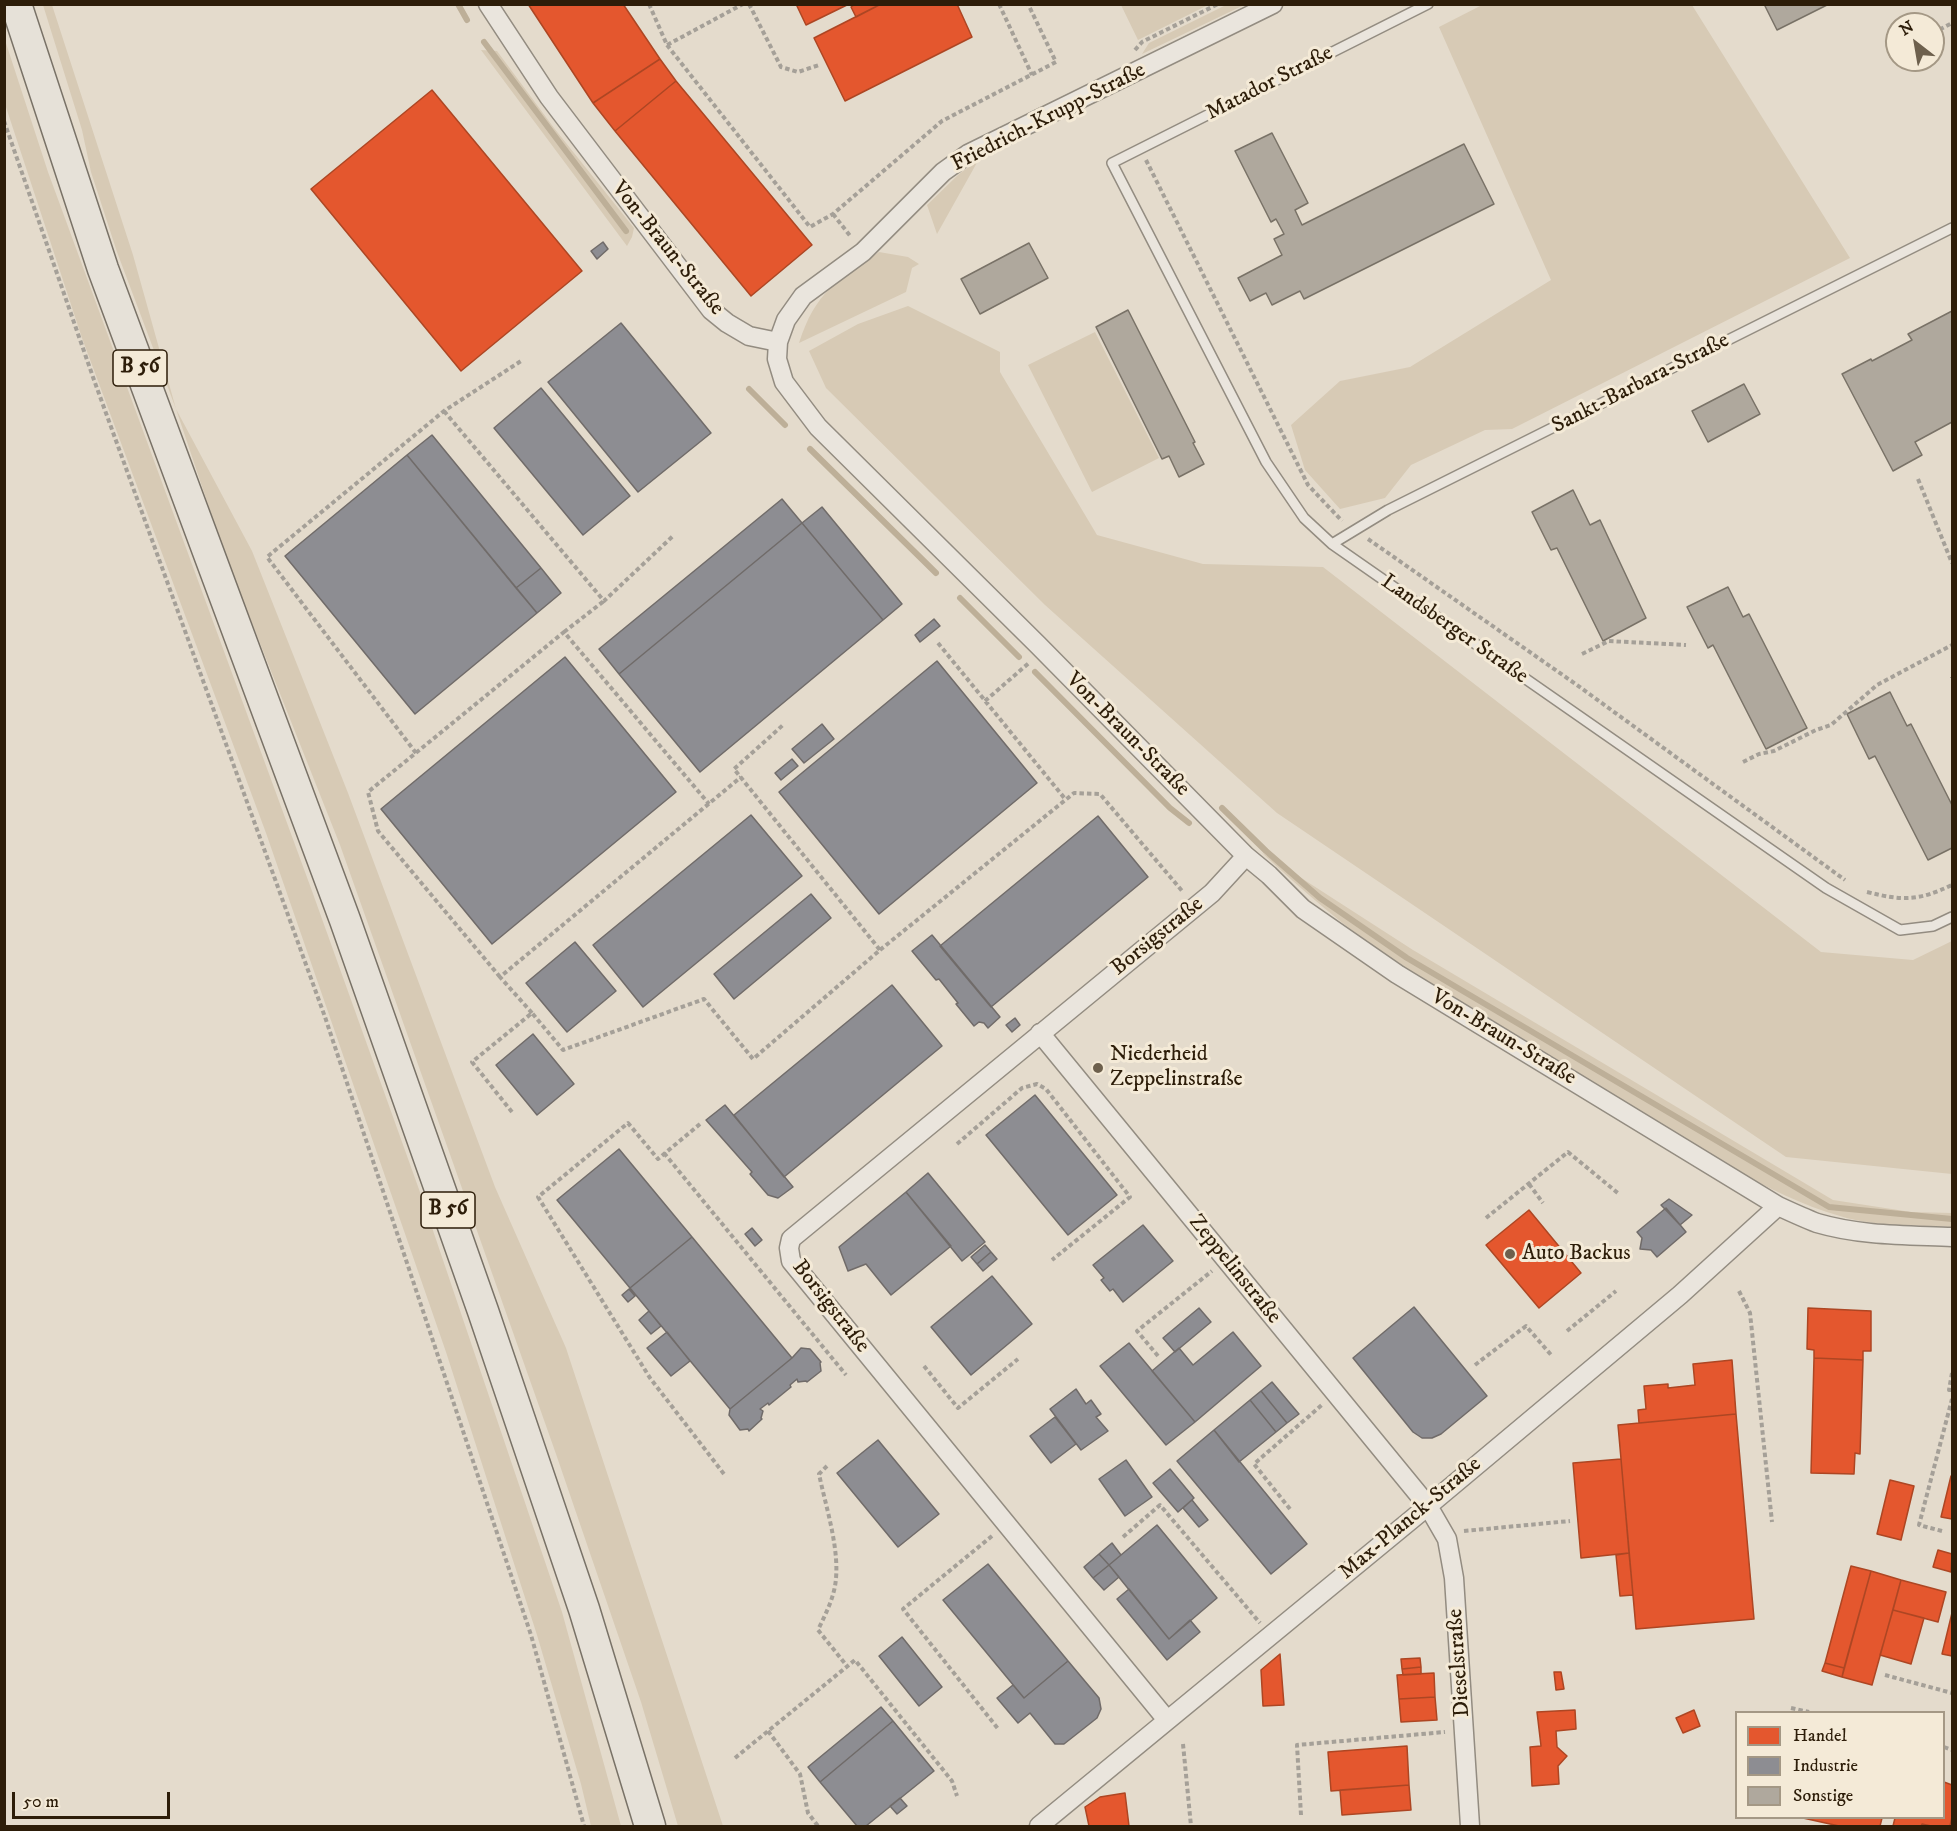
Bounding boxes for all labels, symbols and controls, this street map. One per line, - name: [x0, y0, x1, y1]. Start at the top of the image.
- north arrow: [1885, 12, 1945, 72]
- text: N: [1896, 16, 1918, 40]
- street label: Matador Straße: [1202, 41, 1338, 127]
- street label: Friedrich-Krupp-Straße: [948, 58, 1150, 178]
- street label: Von-Braun-Straße: [605, 177, 729, 321]
- street label: Sankt-Barbara-Straße: [1548, 328, 1734, 440]
- road number: B 56: [113, 350, 167, 386]
- street label: Landsberger Straße: [1375, 569, 1533, 691]
- street label: Von-Braun-Straße: [1059, 667, 1195, 803]
- street label: Borsigstraße: [1107, 892, 1209, 982]
- street label: Von-Braun-Straße: [1426, 984, 1580, 1092]
- place label: Niederheid Zeppelinstraße: [1110, 1042, 1243, 1094]
- marker: Niederheid Zeppelinstraße: [1091, 1061, 1105, 1075]
- road number: B 56: [421, 1192, 475, 1228]
- street label: Zeppelinstraße: [1182, 1210, 1286, 1330]
- place label: Auto Backus: [1522, 1241, 1631, 1267]
- marker: Auto Backus: [1503, 1247, 1517, 1261]
- street label: Borsigstraße: [785, 1255, 875, 1359]
- street label: Max-Planck-Straße: [1335, 1452, 1487, 1586]
- street label: Dieselstraße: [1443, 1608, 1477, 1718]
- legend: [1735, 1711, 1945, 1819]
- text: Handel: [1793, 1725, 1847, 1747]
- text: Industrie: [1793, 1755, 1858, 1777]
- scale bar: [15, 1780, 172, 1818]
- text: Sonstige: [1793, 1785, 1853, 1807]
- text: 50 m: [23, 1791, 59, 1813]

